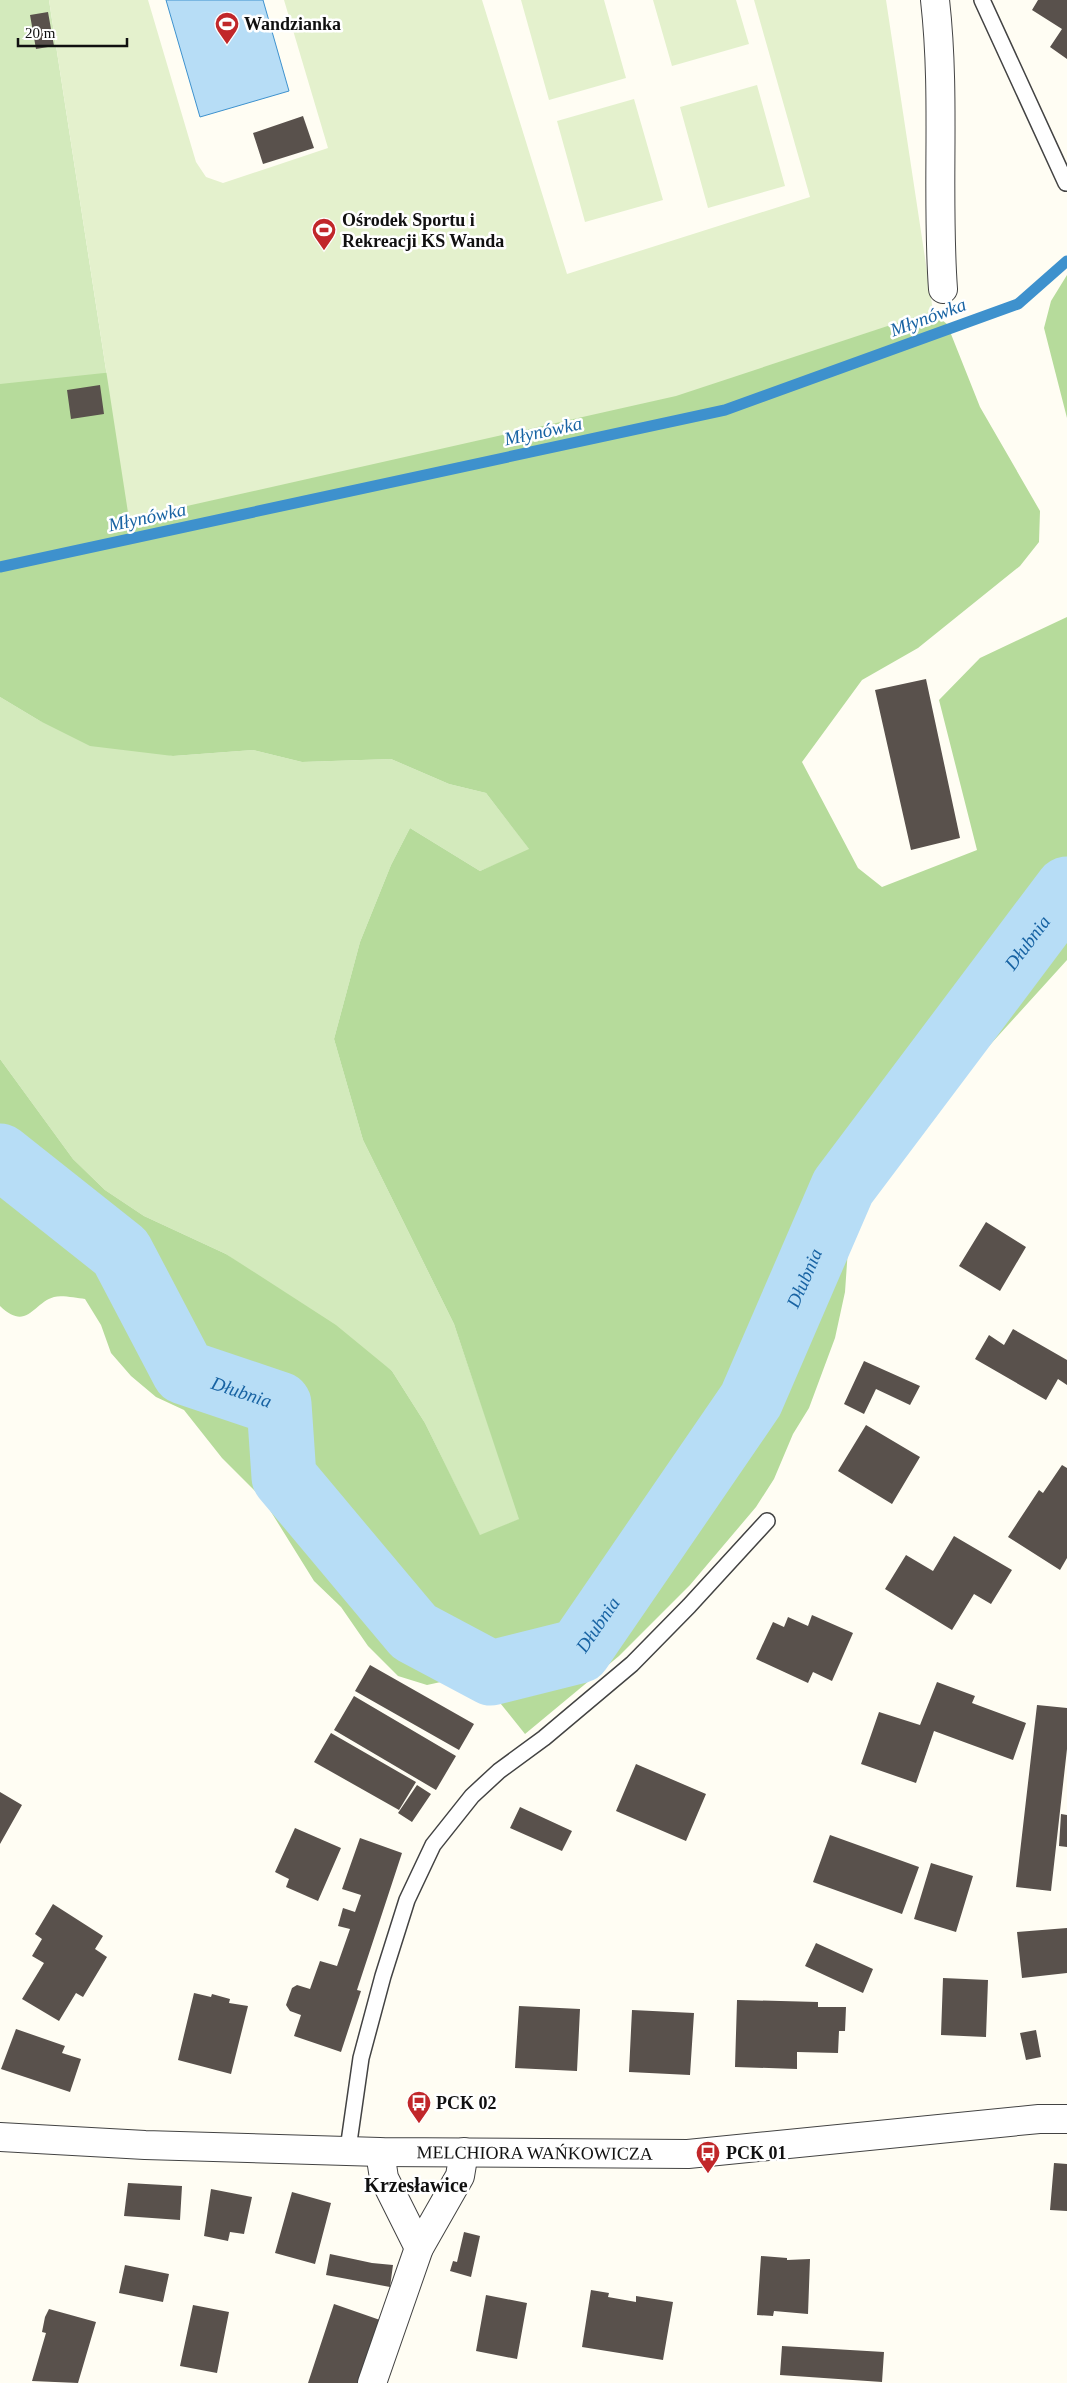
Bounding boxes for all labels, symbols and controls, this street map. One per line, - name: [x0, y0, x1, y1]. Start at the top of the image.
- sports icon: Wandzianka: [214, 11, 240, 45]
- place label: Wandzianka: [244, 14, 341, 34]
- scale bar: [18, 15, 126, 47]
- text: 20 m: [25, 25, 56, 41]
- place label: Ośrodek Sportu i Rekreacji KS Wanda: [342, 210, 504, 251]
- sports icon: Ośrodek Sportu i Rekreacji KS Wanda: [311, 217, 337, 251]
- water label: Młynówka: [886, 294, 969, 341]
- water label: Młynówka: [501, 413, 584, 450]
- water label: Młynówka: [105, 499, 188, 536]
- water label: Dłubnia: [999, 911, 1054, 974]
- water label: Dłubnia: [781, 1245, 826, 1312]
- water label: Dłubnia: [208, 1371, 275, 1411]
- water label: Dłubnia: [570, 1593, 624, 1657]
- bus stop icon: PCK 02: [406, 2090, 432, 2124]
- place label: PCK 02: [436, 2093, 497, 2113]
- bus stop icon: PCK 01: [695, 2140, 721, 2174]
- street label: MELCHIORA WAŃKOWICZA: [416, 2142, 653, 2164]
- place label: PCK 01: [726, 2143, 787, 2163]
- district label: Krzesławice: [364, 2174, 468, 2196]

